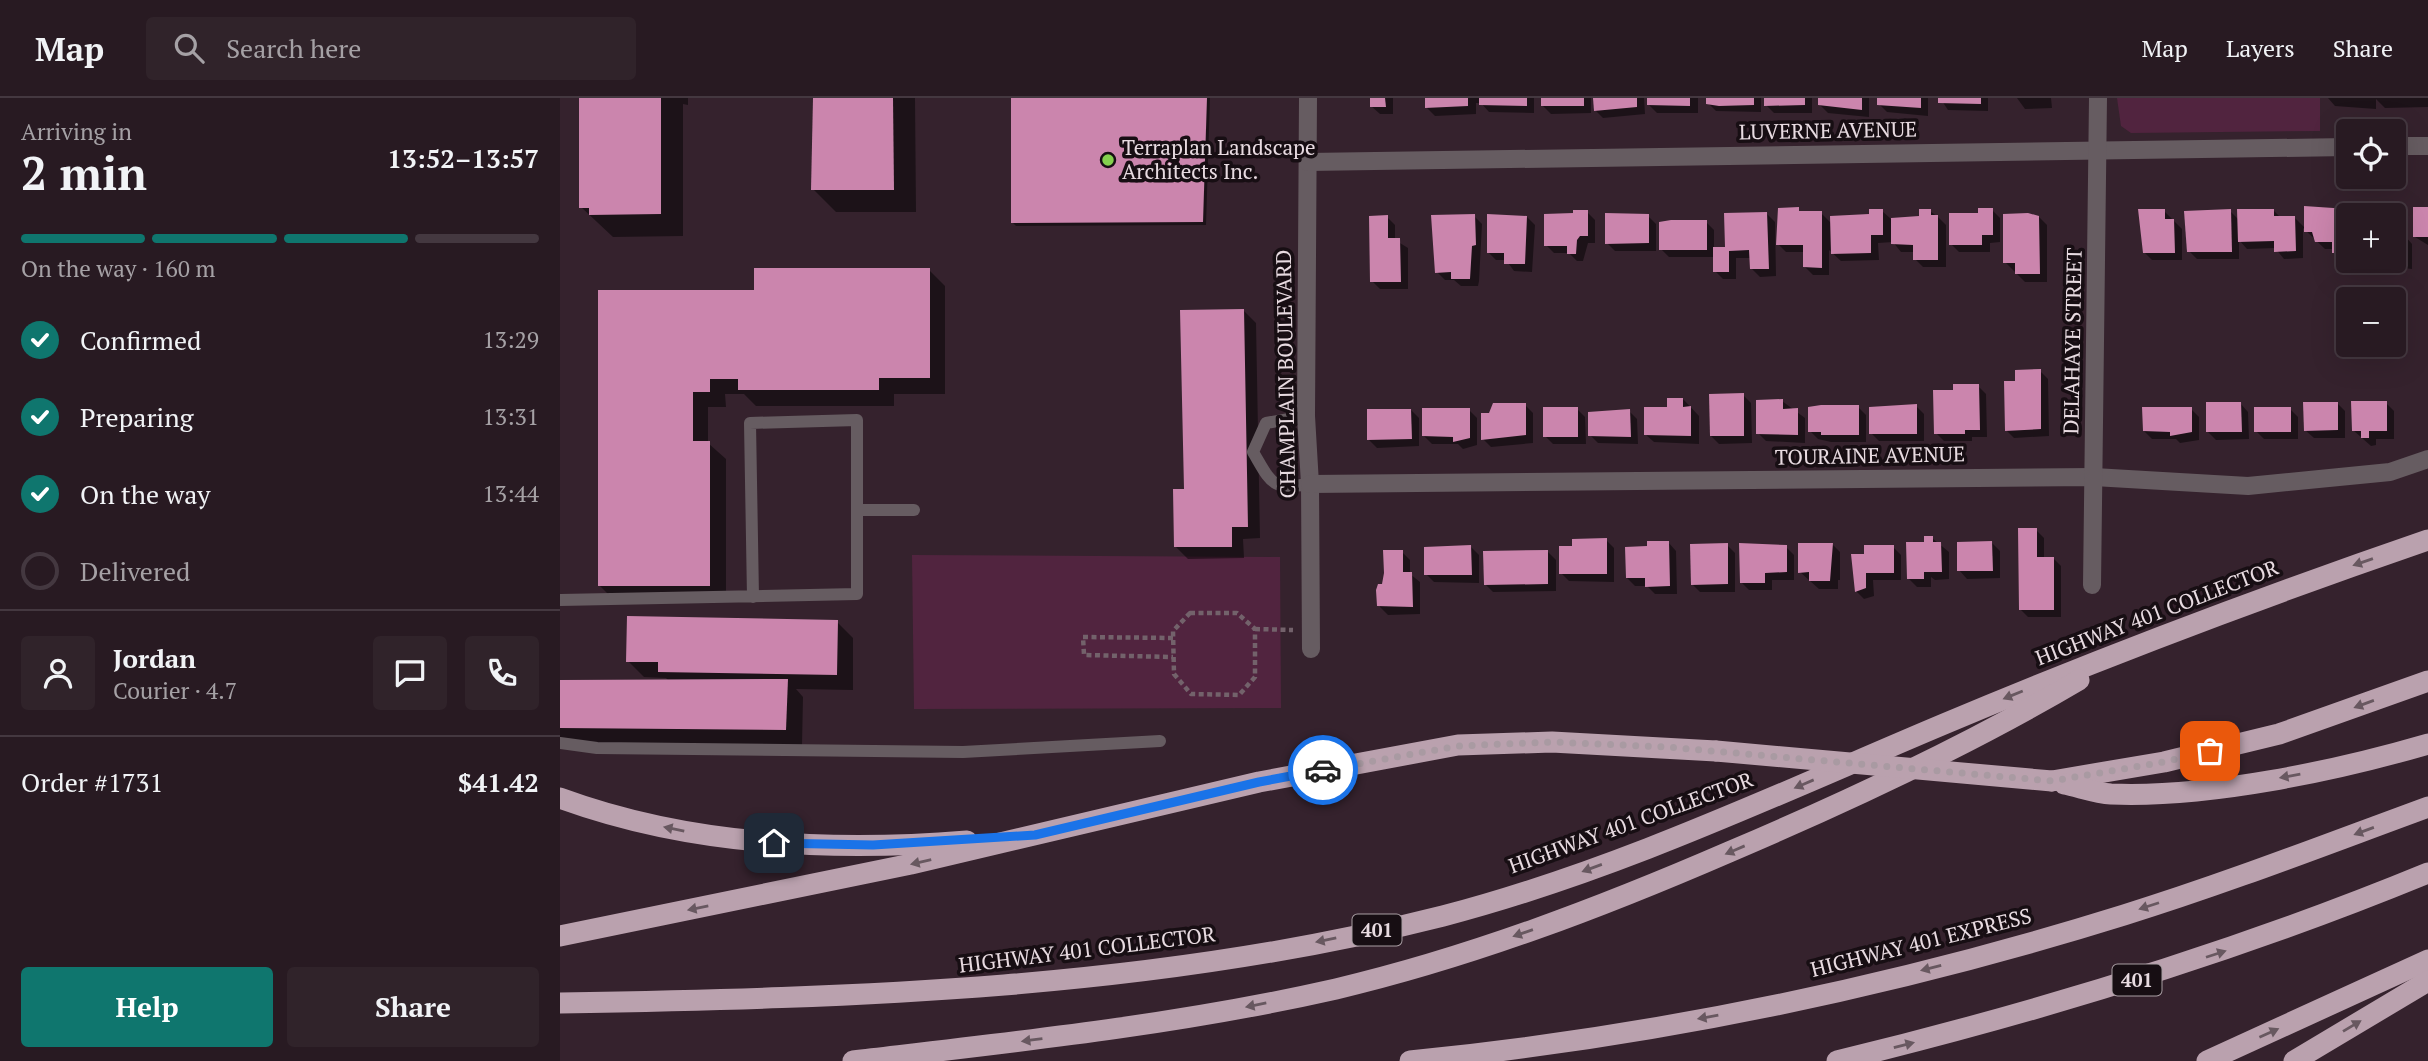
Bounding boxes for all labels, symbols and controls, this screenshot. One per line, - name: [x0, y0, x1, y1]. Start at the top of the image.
- search box: [146, 17, 636, 80]
- text: Map: [35, 27, 104, 70]
- icon: search: [170, 29, 208, 67]
- text: Search here: [226, 31, 361, 65]
- text: Map: [2141, 32, 2188, 64]
- text: Layers: [2226, 32, 2295, 64]
- text: Share: [2333, 32, 2393, 64]
- street label: LUVERNE AVENUE: [1739, 114, 1917, 146]
- text: Arriving in: [21, 116, 132, 147]
- map controls: [2336, 119, 2406, 357]
- button: locate: [2336, 119, 2406, 189]
- place label: Terraplan Landscape Architects Inc.: [1122, 133, 1316, 185]
- text: 13:52–13:57: [387, 141, 539, 175]
- text: 2 min: [21, 142, 147, 203]
- marker: Terraplan Landscape Architects Inc.: [1100, 152, 1116, 168]
- button: +: [2336, 203, 2406, 273]
- street label: DELAHAYE STREET: [2056, 247, 2088, 435]
- street label: CHAMPLAIN BOULEVARD: [1269, 249, 1301, 499]
- text: On the way · 160 m: [21, 253, 215, 284]
- button: −: [2336, 287, 2406, 357]
- icon: check: [21, 321, 59, 359]
- text: Confirmed: [80, 323, 201, 357]
- text: 13:29: [482, 324, 539, 355]
- icon: check: [21, 398, 59, 436]
- text: Preparing: [80, 400, 193, 434]
- text: 13:31: [482, 401, 539, 432]
- street label: TOURAINE AVENUE: [1775, 439, 1965, 471]
- icon: check: [21, 475, 59, 513]
- text: On the way: [80, 477, 211, 511]
- text: 13:44: [482, 478, 539, 509]
- street label: HIGHWAY 401 COLLECTOR: [2031, 553, 2283, 671]
- text: Delivered: [80, 554, 190, 588]
- one-way arrow: [2353, 557, 2374, 568]
- button: person: [21, 636, 95, 710]
- button: chat: [373, 636, 447, 710]
- button: phone: [465, 636, 539, 710]
- text: Jordan: [113, 641, 196, 675]
- text: Courier · 4.7: [113, 675, 237, 706]
- one-way arrow: [2003, 690, 2024, 701]
- one-way arrow: [2353, 699, 2374, 710]
- pin: [2180, 721, 2240, 781]
- icon: bag: [2191, 732, 2229, 770]
- courier: [1288, 735, 1358, 805]
- icon: car: [1304, 751, 1342, 789]
- text: Order #1731: [21, 765, 163, 799]
- text: $41.42: [458, 765, 539, 799]
- street label: HIGHWAY 401 COLLECTOR: [1505, 765, 1757, 879]
- one-way arrow: [2279, 771, 2301, 782]
- one-way arrow: [1793, 778, 1814, 789]
- pin: [744, 813, 804, 873]
- one-way arrow: [663, 823, 685, 834]
- icon: home: [755, 824, 793, 862]
- one-way arrow: [2353, 825, 2374, 836]
- one-way arrow: [1724, 845, 1745, 856]
- one-way arrow: [910, 857, 932, 868]
- one-way arrow: [1582, 863, 1603, 874]
- street label: HIGHWAY 401 EXPRESS: [1807, 901, 2034, 983]
- one-way arrow: [2139, 901, 2160, 912]
- one-way arrow: [687, 902, 709, 913]
- road number: 401: [1352, 915, 1402, 946]
- street label: HIGHWAY 401 COLLECTOR: [957, 919, 1217, 979]
- one-way arrow: [1513, 928, 1534, 939]
- one-way arrow: [1315, 935, 1337, 946]
- one-way arrow: [2206, 948, 2227, 959]
- one-way arrow: [1919, 963, 1941, 974]
- road number: 401: [2112, 964, 2162, 996]
- button: Help: [21, 967, 273, 1047]
- button: Share: [287, 967, 539, 1047]
- one-way arrow: [1245, 999, 1267, 1010]
- one-way arrow: [1697, 1012, 1719, 1023]
- one-way arrow: [2343, 1020, 2362, 1033]
- one-way arrow: [2259, 1027, 2280, 1038]
- one-way arrow: [1021, 1035, 1043, 1046]
- one-way arrow: [1893, 1039, 1915, 1050]

